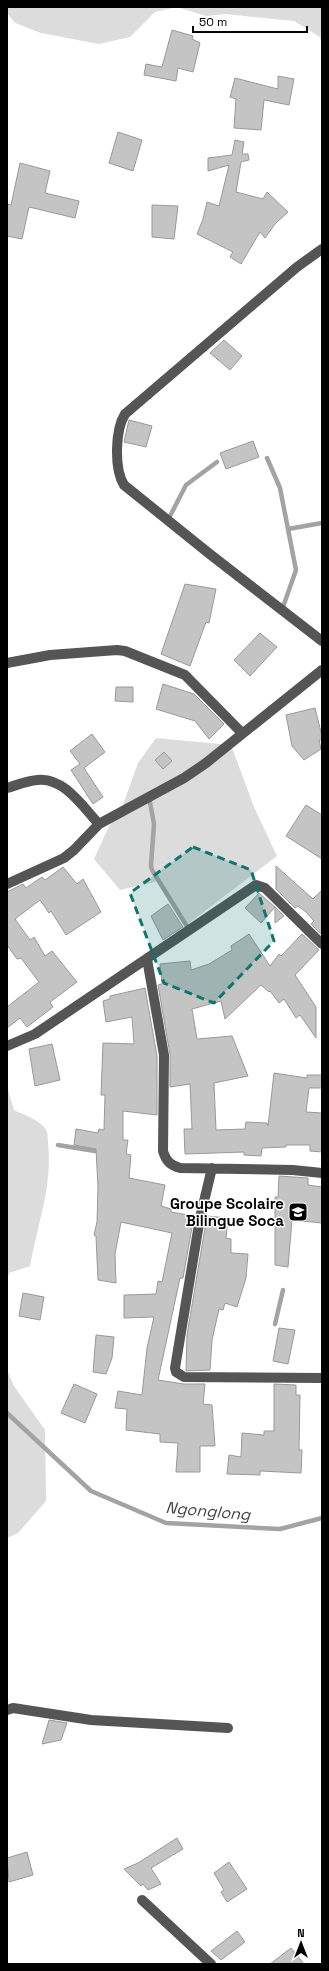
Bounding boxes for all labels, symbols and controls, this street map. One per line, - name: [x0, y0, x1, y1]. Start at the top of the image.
- scale bar: [193, 8, 307, 34]
- text: 50 m: [199, 14, 227, 30]
- place label: Groupe Scolaire Bilingue Soca: [170, 1194, 284, 1230]
- school or university icon: Groupe Scolaire Bilingue Soca: [287, 1201, 309, 1223]
- water label: Ngonglong: [165, 1497, 252, 1525]
- north arrow: [281, 1923, 321, 1963]
- text: N: [297, 1926, 305, 1940]

